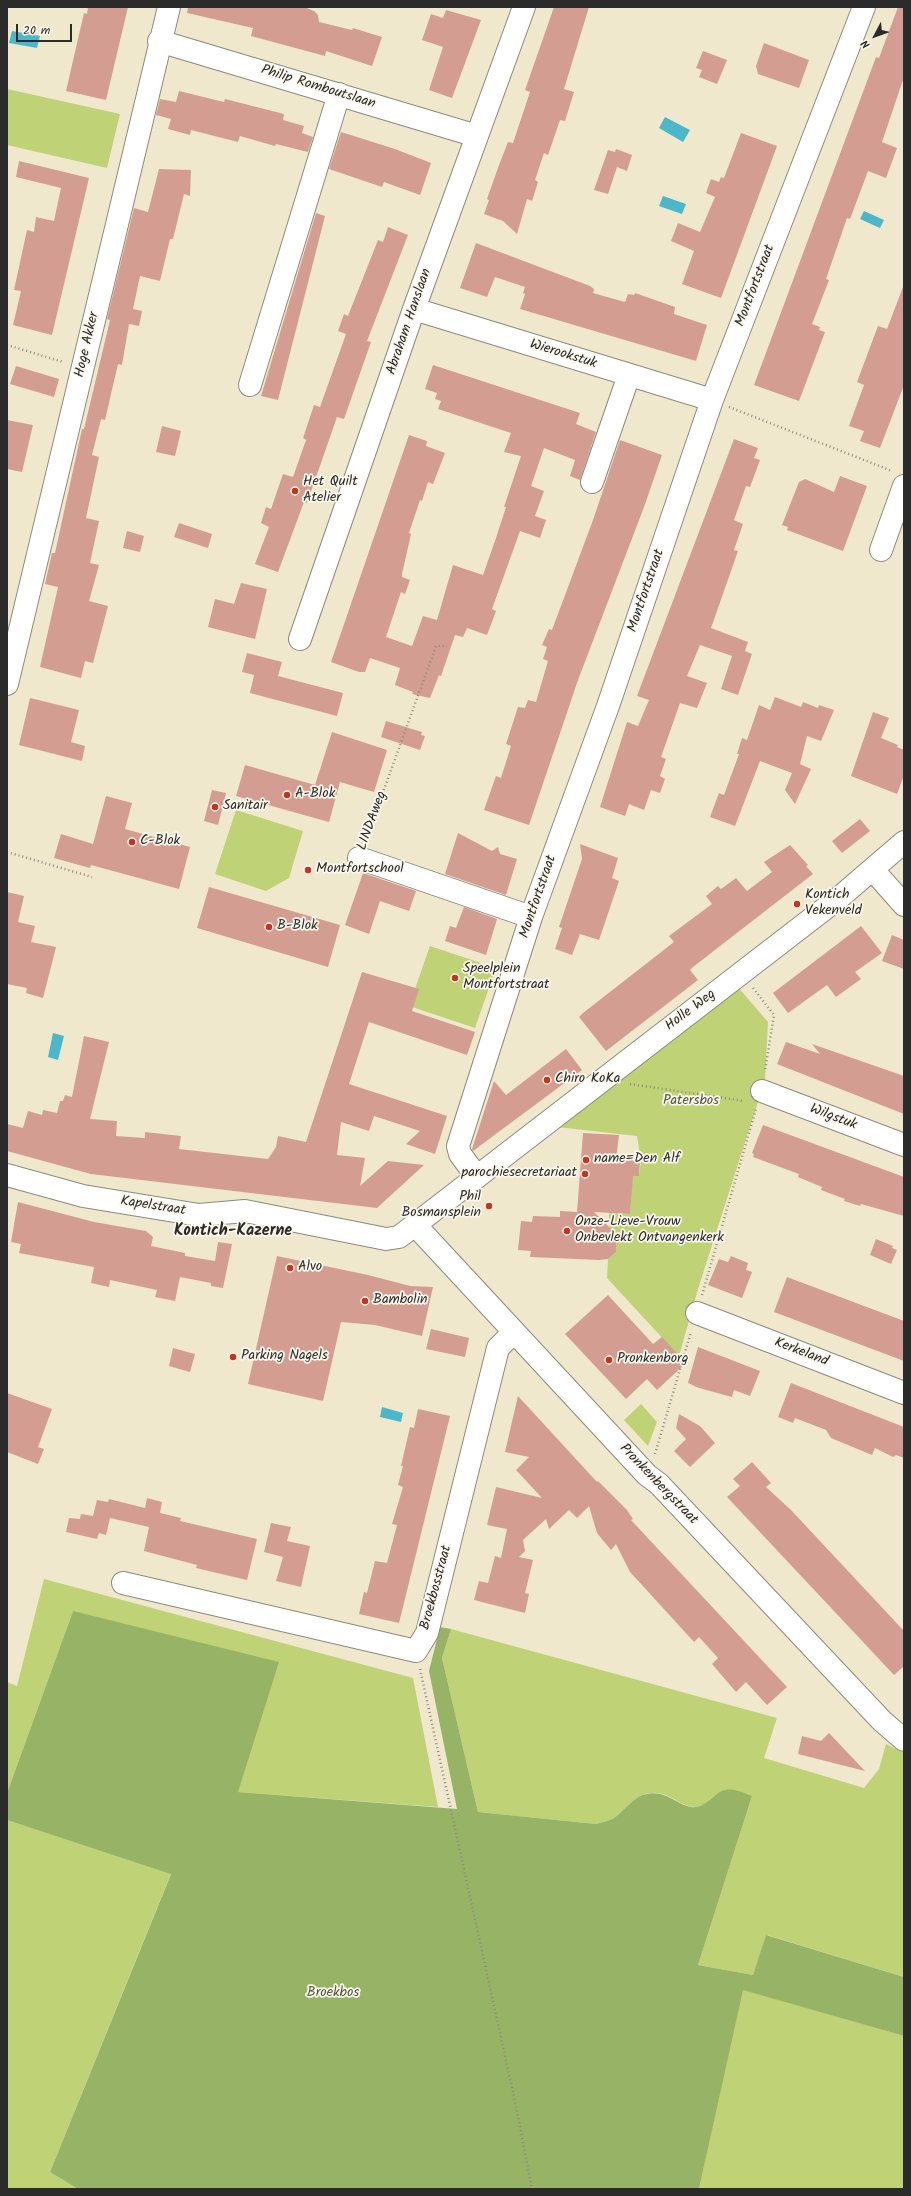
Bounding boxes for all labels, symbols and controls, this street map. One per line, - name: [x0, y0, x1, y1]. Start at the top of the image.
- scale bar: [18, 16, 74, 42]
- north arrow: [855, 16, 895, 56]
- text: 20 m: [23, 21, 50, 40]
- text: N: [857, 35, 875, 52]
- street label: Philip Romboutslaan: [259, 63, 377, 113]
- street label: Montfortstraat: [733, 243, 779, 329]
- street label: Abraham Hanslaan: [384, 267, 436, 377]
- street label: Hoge Akker: [72, 311, 104, 379]
- street label: Wierookstuk: [527, 337, 599, 373]
- place label: Het Quilt Atelier: [303, 475, 358, 508]
- marker: Het Quilt Atelier: [290, 486, 300, 496]
- street label: Montfortstraat: [625, 547, 669, 635]
- place label: A-Blok: [295, 787, 335, 803]
- street label: LINDAweg: [355, 789, 391, 853]
- marker: A-Blok: [282, 790, 292, 800]
- place label: Sanitair: [223, 799, 268, 815]
- marker: Sanitair: [210, 802, 220, 812]
- place label: C-Blok: [140, 834, 180, 850]
- marker: C-Blok: [127, 837, 137, 847]
- street label: Montfortstraat: [517, 853, 561, 941]
- place label: Montfortschool: [316, 862, 404, 878]
- marker: Montfortschool: [303, 865, 313, 875]
- place label: Kontich Vekenveld: [805, 888, 862, 920]
- marker: Kontich Vekenveld: [792, 899, 802, 909]
- place label: B-Blok: [277, 919, 318, 935]
- marker: B-Blok: [264, 922, 274, 932]
- place label: Speelplein Montfortstraat: [463, 962, 549, 994]
- marker: Speelplein Montfortstraat: [450, 973, 460, 983]
- street label: Holle Weg: [663, 987, 719, 1035]
- place label: Chiro KoKa: [555, 1072, 620, 1088]
- marker: Chiro KoKa: [542, 1075, 552, 1085]
- park label: Patersbos: [663, 1094, 719, 1110]
- street label: Wilgstuk: [807, 1101, 859, 1135]
- place label: name=Den Alf: [594, 1152, 680, 1168]
- marker: name=Den Alf: [581, 1155, 591, 1165]
- place label: parochiesecretariaat: [461, 1166, 577, 1182]
- marker: parochiesecretariaat: [580, 1169, 590, 1179]
- place label: Phil Bosmansplein: [401, 1190, 481, 1222]
- street label: Kapelstraat: [119, 1194, 187, 1220]
- marker: Phil Bosmansplein: [484, 1201, 494, 1211]
- place label: Onze-Lieve-Vrouw Onbevlekt Ontvangenkerk: [575, 1215, 724, 1248]
- district label: Kontich-Kazerne: [174, 1222, 292, 1242]
- marker: Onze-Lieve-Vrouw Onbevlekt Ontvangenkerk: [562, 1226, 572, 1236]
- place label: Alvo: [298, 1260, 322, 1276]
- marker: Alvo: [285, 1263, 295, 1273]
- place label: Bambolin: [373, 1293, 428, 1309]
- marker: Bambolin: [360, 1296, 370, 1306]
- street label: Kerkeland: [772, 1335, 830, 1371]
- place label: Parking Nagels: [241, 1349, 328, 1365]
- marker: Parking Nagels: [228, 1352, 238, 1362]
- place label: Pronkenborg: [617, 1352, 688, 1368]
- marker: Pronkenborg: [604, 1355, 614, 1365]
- street label: Pronkenbergstraat: [615, 1441, 701, 1529]
- street label: Broekbosstraat: [418, 1544, 456, 1632]
- park label: Broekbos: [307, 1986, 359, 2002]

